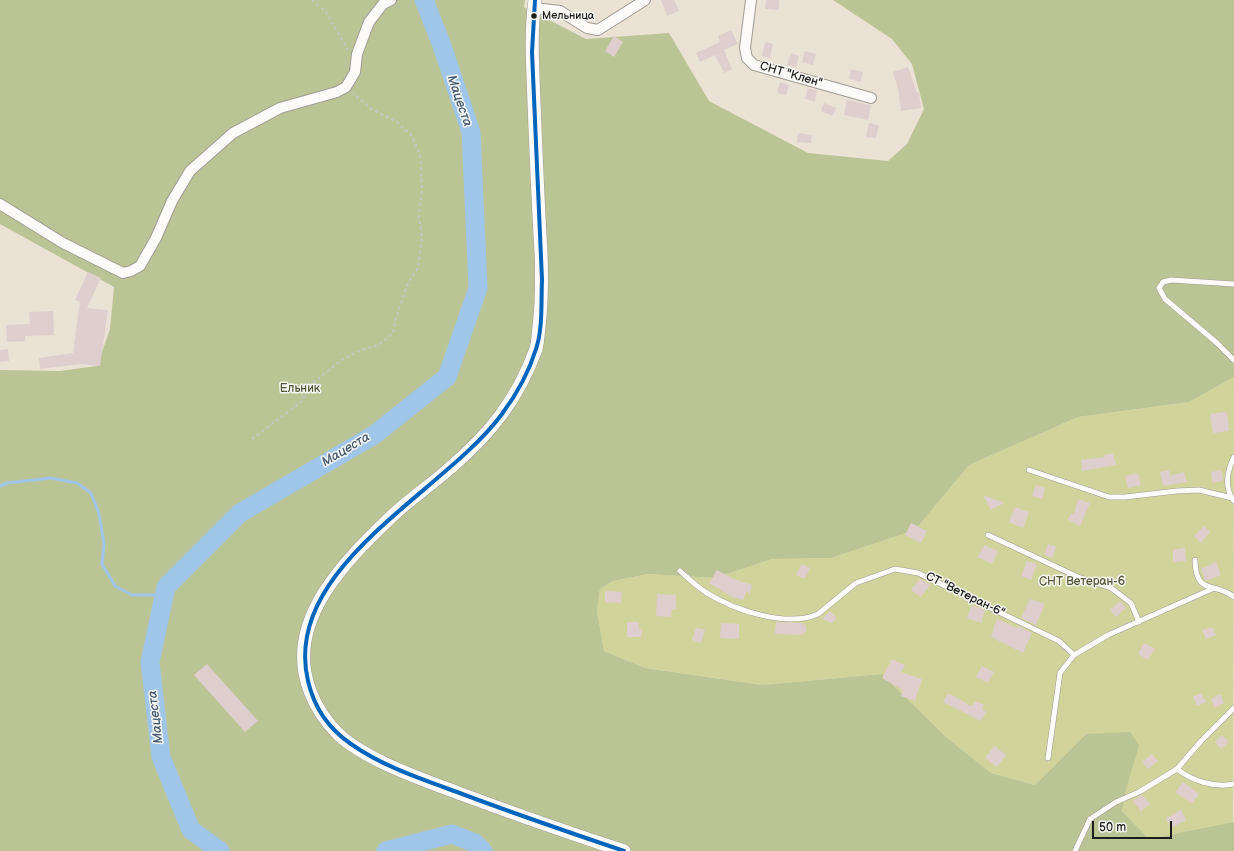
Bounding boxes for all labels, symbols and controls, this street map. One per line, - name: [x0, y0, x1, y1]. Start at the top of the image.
- place label: Мельница: [542, 9, 594, 23]
- marker: Мельница: [529, 11, 539, 21]
- street label: СНТ "Клен": [758, 59, 824, 91]
- water label: Мацеста: [443, 73, 475, 129]
- park label: Ельник: [280, 382, 320, 396]
- water label: Мацеста: [319, 430, 373, 470]
- street label: СТ "Ветеран-6": [923, 570, 1007, 620]
- park label: СНТ Ветеран-6: [1039, 575, 1125, 589]
- water label: Мацеста: [145, 689, 167, 745]
- scale bar: [1094, 813, 1174, 839]
- text: 50 m: [1099, 820, 1126, 835]

